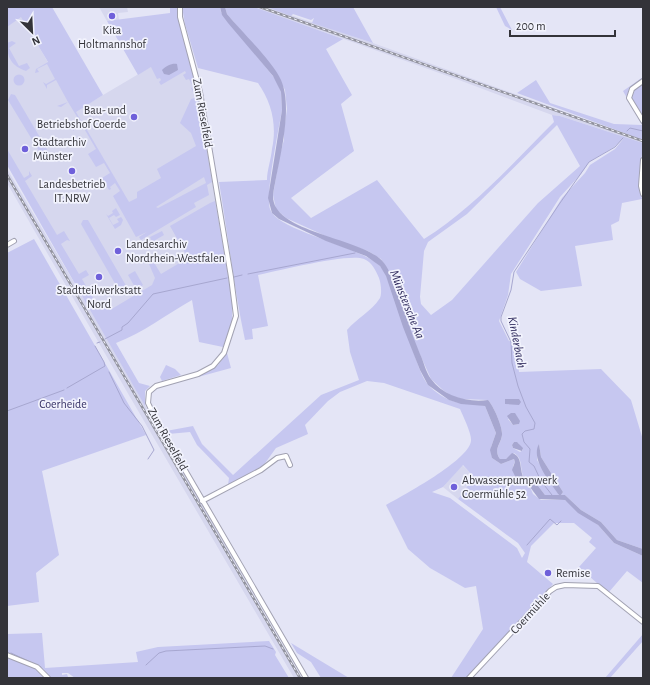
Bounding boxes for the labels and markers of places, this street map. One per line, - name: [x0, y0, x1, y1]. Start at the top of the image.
- marker: Kita Holtmannshof: [107, 11, 117, 21]
- place label: Kita Holtmannshof: [78, 24, 147, 50]
- place label: Bau- und Betriebshof Coerde: [37, 104, 126, 130]
- marker: Bau- und Betriebshof Coerde: [129, 112, 139, 122]
- place label: Stadtarchiv Münster: [33, 136, 86, 162]
- marker: Stadtarchiv Münster: [20, 144, 30, 154]
- marker: Landesbetrieb IT.NRW: [67, 166, 77, 176]
- place label: Landesbetrieb IT.NRW: [39, 178, 105, 204]
- place label: Landesarchiv Nordrhein-Westfalen: [126, 238, 225, 264]
- marker: Landesarchiv Nordrhein-Westfalen: [113, 246, 123, 256]
- marker: Stadtteilwerkstatt Nord: [94, 272, 104, 282]
- place label: Stadtteilwerkstatt Nord: [57, 284, 141, 310]
- place label: Abwasserpumpwerk Coermühle 52: [462, 474, 558, 500]
- marker: Abwasserpumpwerk Coermühle 52: [449, 482, 459, 492]
- place label: Remise: [556, 567, 590, 579]
- marker: Remise: [543, 568, 553, 578]

